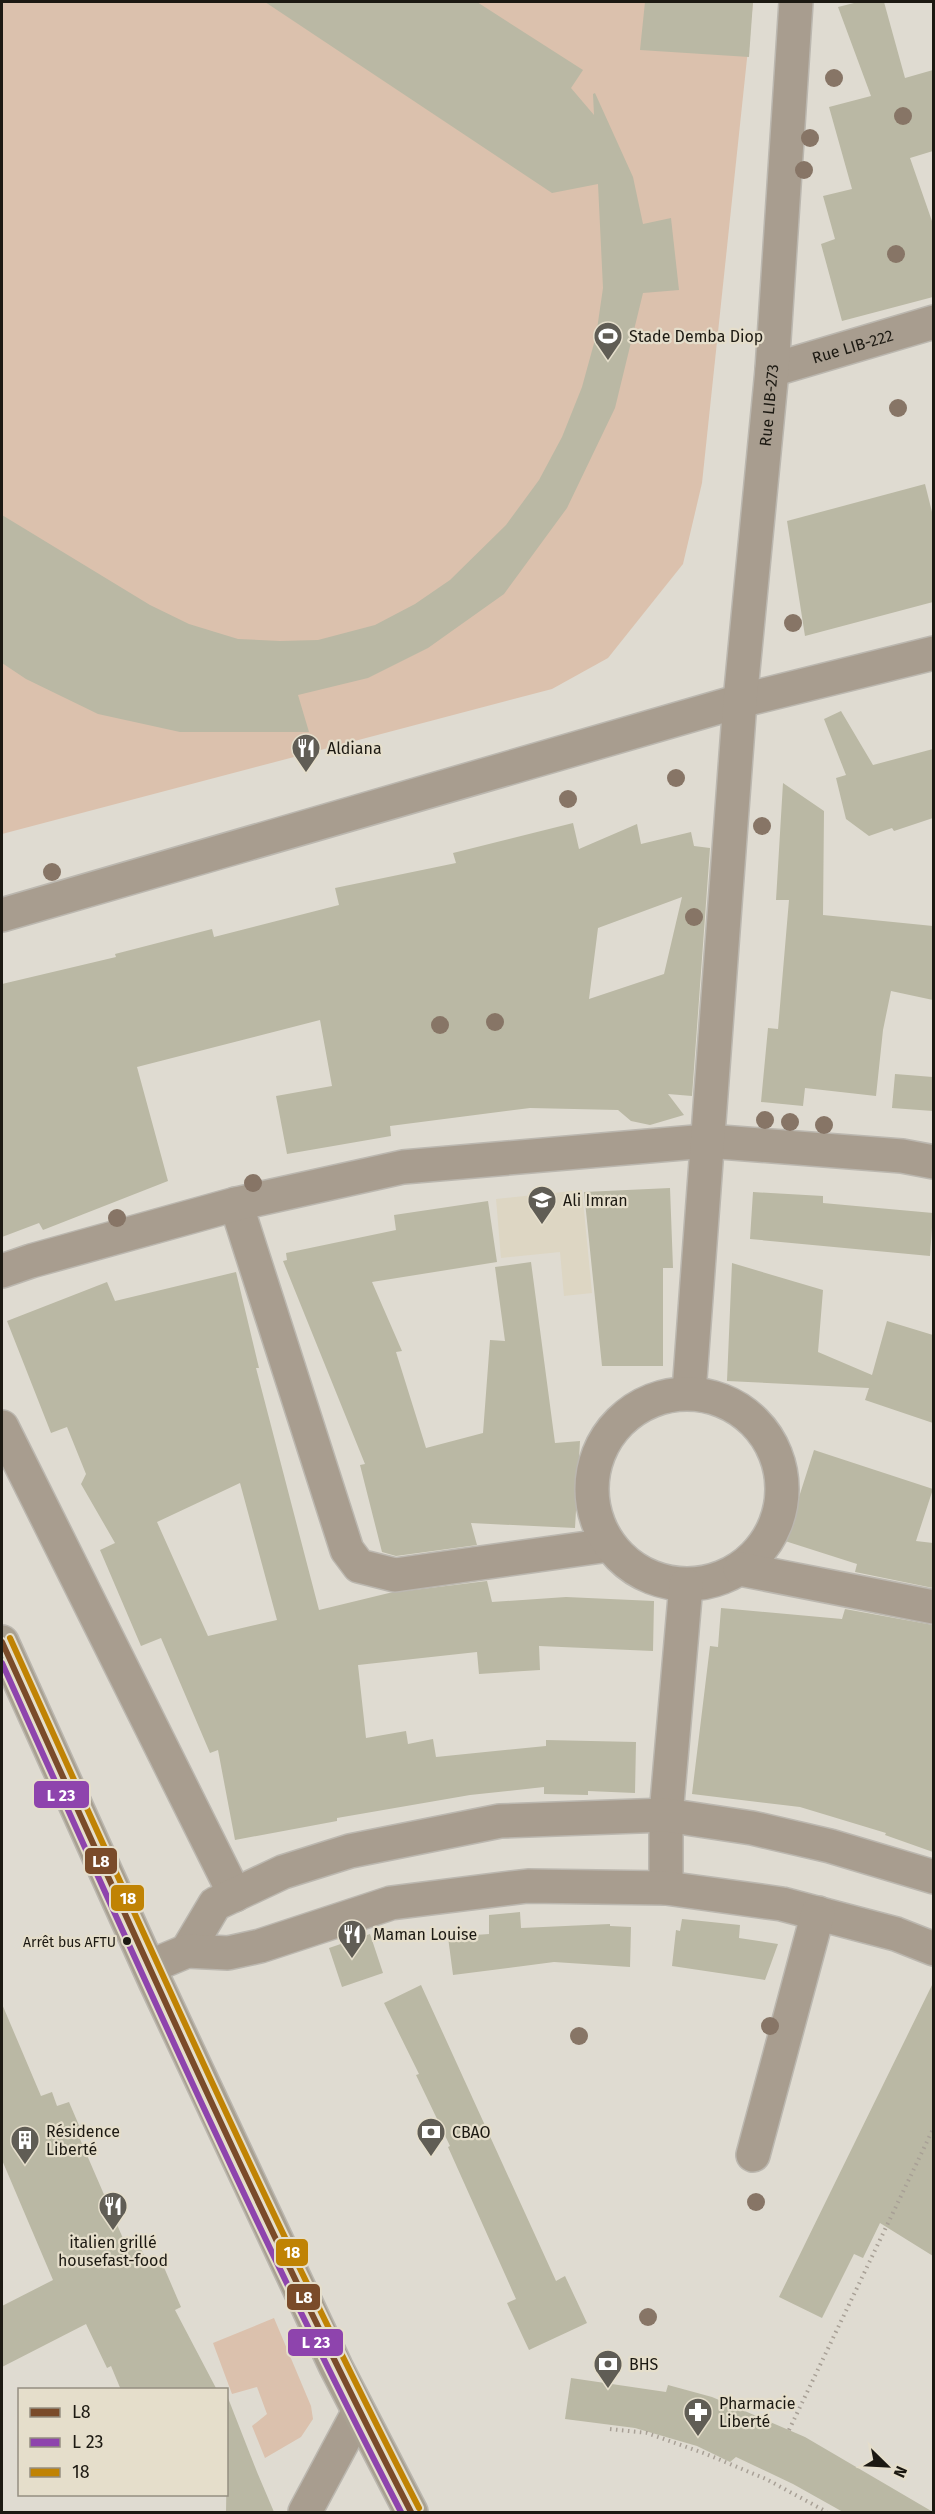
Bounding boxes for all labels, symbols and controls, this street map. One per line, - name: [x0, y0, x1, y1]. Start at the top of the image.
- sports icon: Stade Demba Diop: [592, 320, 624, 362]
- street label: Rue LIB-222: [810, 326, 896, 368]
- place label: Stade Demba Diop: [629, 327, 763, 346]
- street label: Rue LIB-273: [756, 364, 782, 447]
- restaurant icon: Aldiana: [290, 732, 322, 774]
- place label: Aldiana: [327, 739, 382, 758]
- school or university icon: Ali Imran: [526, 1184, 558, 1226]
- place label: Ali Imran: [563, 1191, 628, 1210]
- line badge: L 23: [33, 1780, 90, 1809]
- text: L 23: [47, 1786, 75, 1805]
- line badge: L8: [84, 1847, 118, 1875]
- text: L8: [92, 1852, 110, 1871]
- line badge: 18: [110, 1884, 145, 1912]
- text: 18: [120, 1889, 136, 1908]
- restaurant icon: Maman Louise: [336, 1918, 368, 1960]
- place label: Maman Louise: [373, 1925, 477, 1944]
- place label: Arrêt bus AFTU: [23, 1934, 116, 1951]
- marker: Arrêt bus AFTU: [121, 1935, 133, 1947]
- bank icon: CBAO: [415, 2116, 447, 2158]
- place label: Résidence Liberté: [46, 2122, 120, 2159]
- place label: CBAO: [452, 2123, 491, 2142]
- building icon: Résidence Liberté: [9, 2124, 41, 2166]
- restaurant icon: italien grillé housefast-food: [97, 2190, 129, 2232]
- place label: italien grillé housefast-food: [58, 2233, 168, 2270]
- line badge: 18: [275, 2238, 309, 2267]
- text: 18: [284, 2243, 300, 2262]
- line badge: L8: [286, 2283, 321, 2311]
- text: L8: [295, 2288, 313, 2307]
- line badge: L 23: [287, 2328, 344, 2357]
- text: L 23: [302, 2333, 330, 2352]
- bank icon: BHS: [592, 2348, 624, 2390]
- place label: BHS: [629, 2355, 659, 2374]
- legend: [18, 2388, 228, 2496]
- place label: Pharmacie Liberté: [719, 2394, 796, 2431]
- pharmacy icon: Pharmacie Liberté: [682, 2396, 714, 2438]
- text: L8: [72, 2401, 91, 2423]
- text: L 23: [72, 2431, 104, 2453]
- north arrow: [857, 2436, 917, 2496]
- text: 18: [72, 2461, 90, 2483]
- text: N: [889, 2463, 911, 2481]

